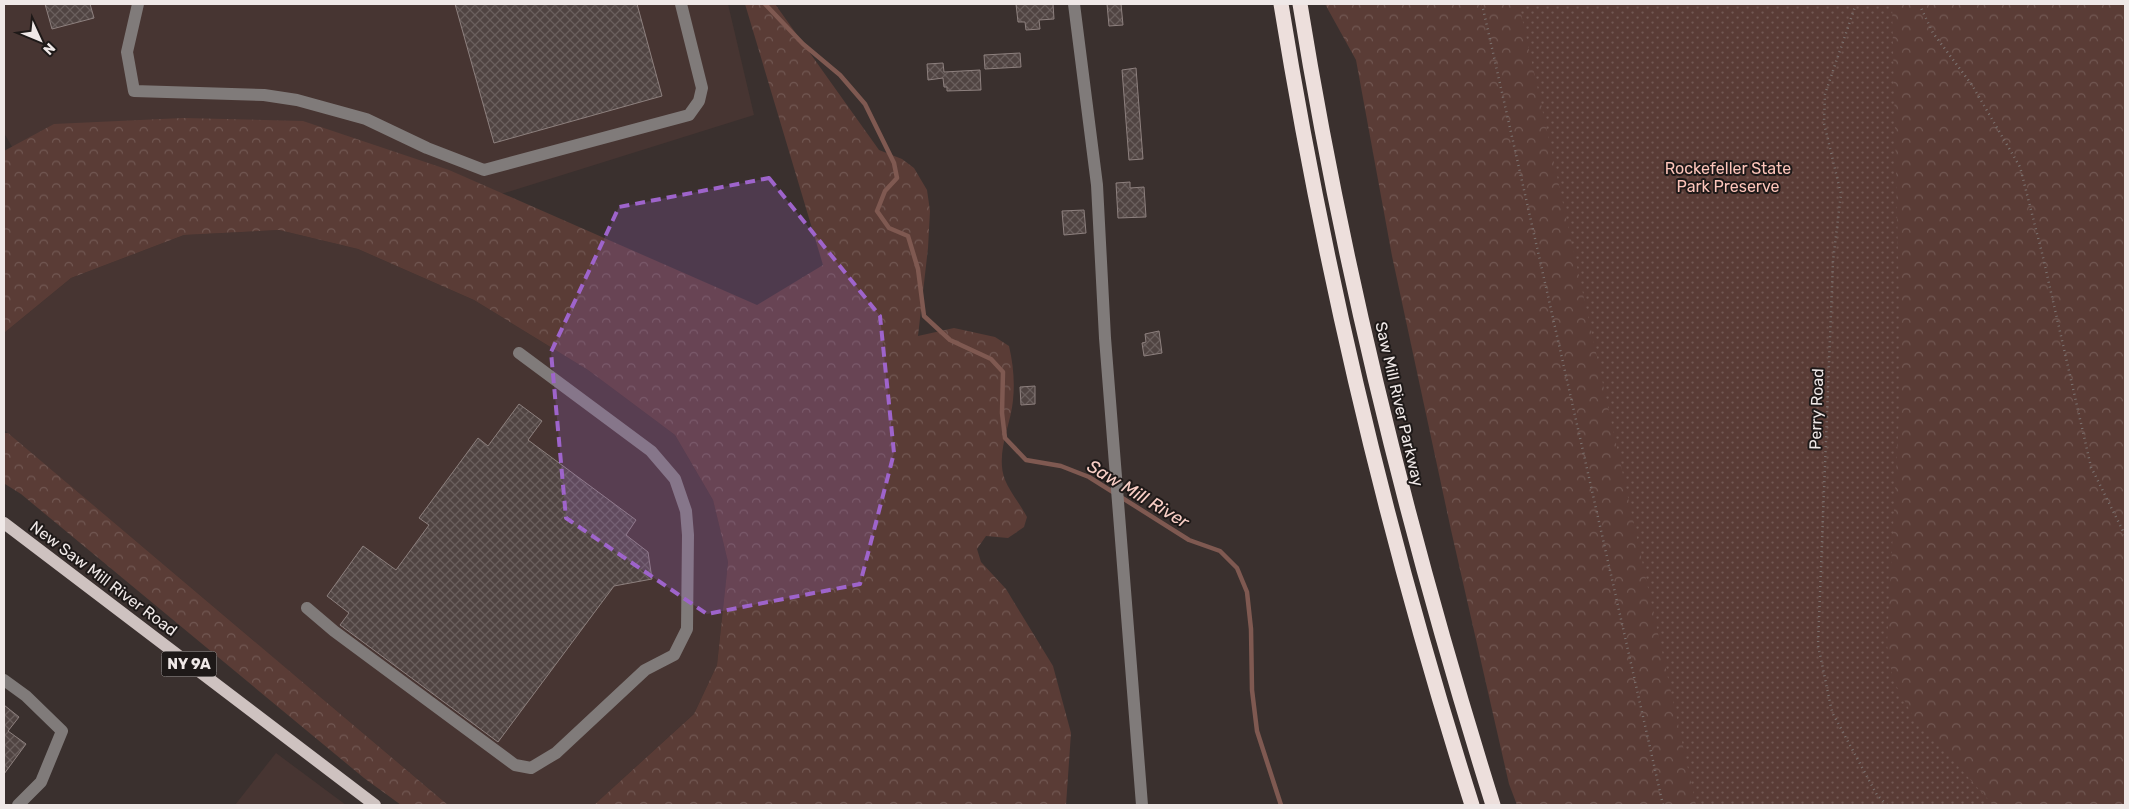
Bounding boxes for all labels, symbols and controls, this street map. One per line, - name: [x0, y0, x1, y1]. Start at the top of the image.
- north arrow: [15, 15, 65, 65]
- text: N: [39, 39, 59, 58]
- park label: Rockefeller State Park Preserve: [1665, 159, 1791, 196]
- street label: Saw Mill River Parkway: [1371, 320, 1428, 488]
- street label: Perry Road: [1806, 368, 1827, 450]
- water label: Saw Mill River: [1083, 455, 1194, 534]
- street label: New Saw Mill River Road: [26, 517, 181, 640]
- road number: NY 9A: [162, 652, 216, 676]

